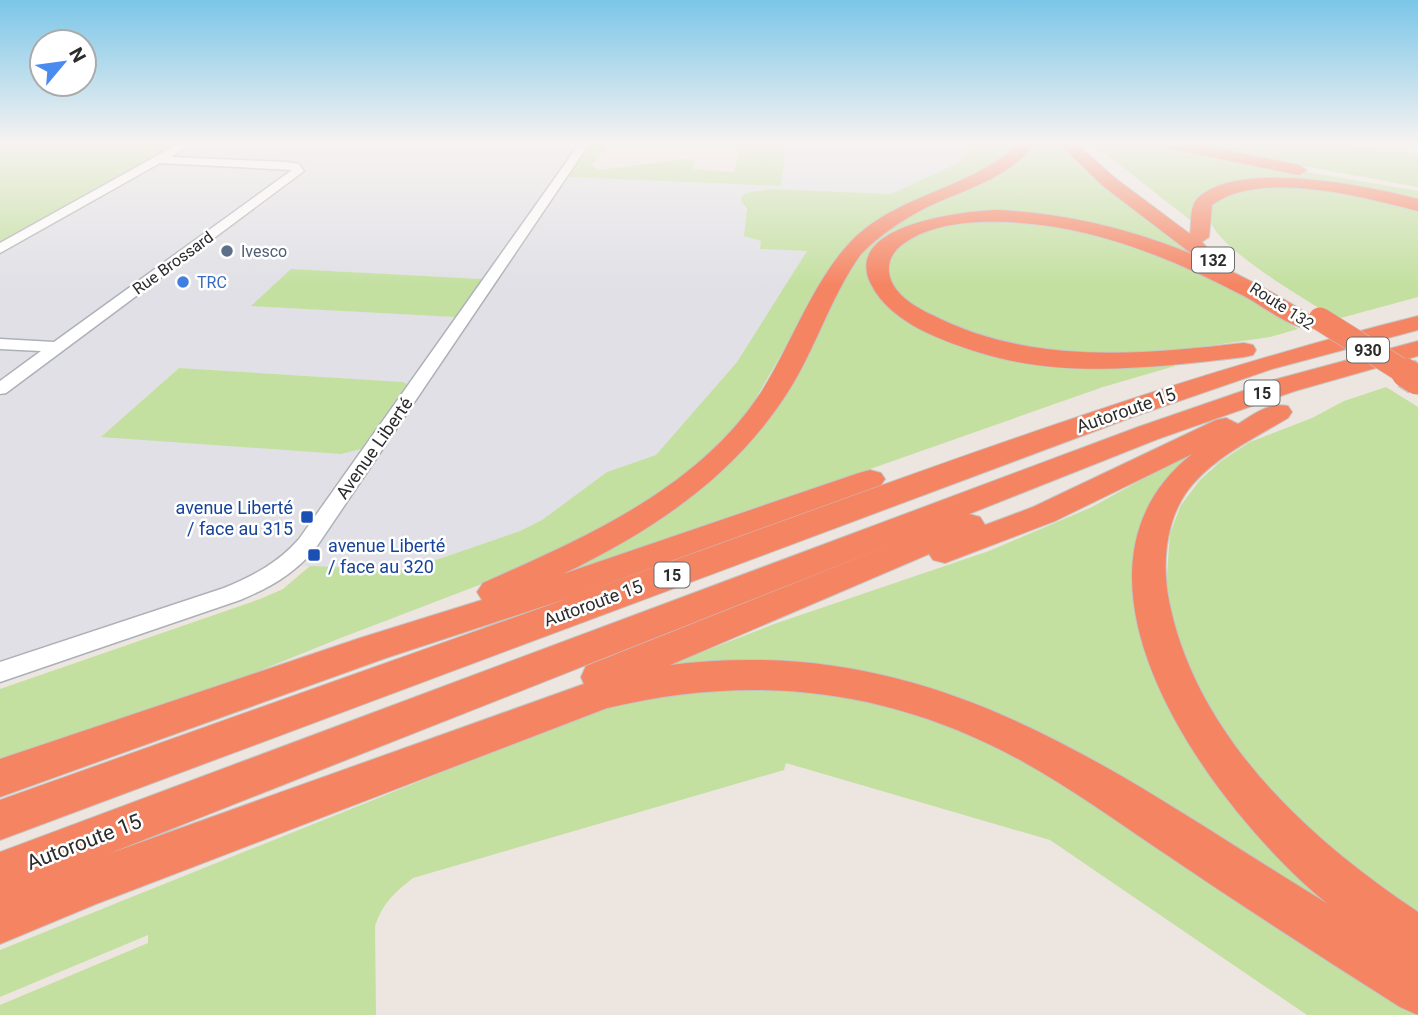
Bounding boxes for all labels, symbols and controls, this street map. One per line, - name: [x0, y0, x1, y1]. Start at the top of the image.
- north arrow: [28, 28, 98, 98]
- text: N: [64, 44, 91, 66]
- street label: Rue Brossard: [129, 227, 217, 299]
- place label: Ivesco: [241, 242, 287, 261]
- marker: Ivesco: [219, 243, 235, 259]
- road number: 132: [1192, 248, 1234, 272]
- place label: TRC: [197, 273, 227, 292]
- marker: TRC: [175, 274, 191, 290]
- street label: Route 132: [1246, 278, 1318, 334]
- road number: 930: [1347, 338, 1389, 362]
- road number: 15: [1244, 380, 1280, 406]
- street label: Autoroute 15: [1074, 383, 1178, 437]
- street label: Avenue Liberté: [331, 393, 417, 503]
- place label: avenue Liberté / face au 315: [176, 497, 293, 539]
- marker: avenue Liberté / face au 315: [299, 509, 315, 525]
- place label: avenue Liberté / face au 320: [328, 535, 445, 577]
- marker: avenue Liberté / face au 320: [306, 547, 322, 563]
- road number: 15: [654, 562, 690, 588]
- street label: Autoroute 15: [541, 575, 645, 631]
- street label: Autoroute 15: [23, 809, 145, 875]

